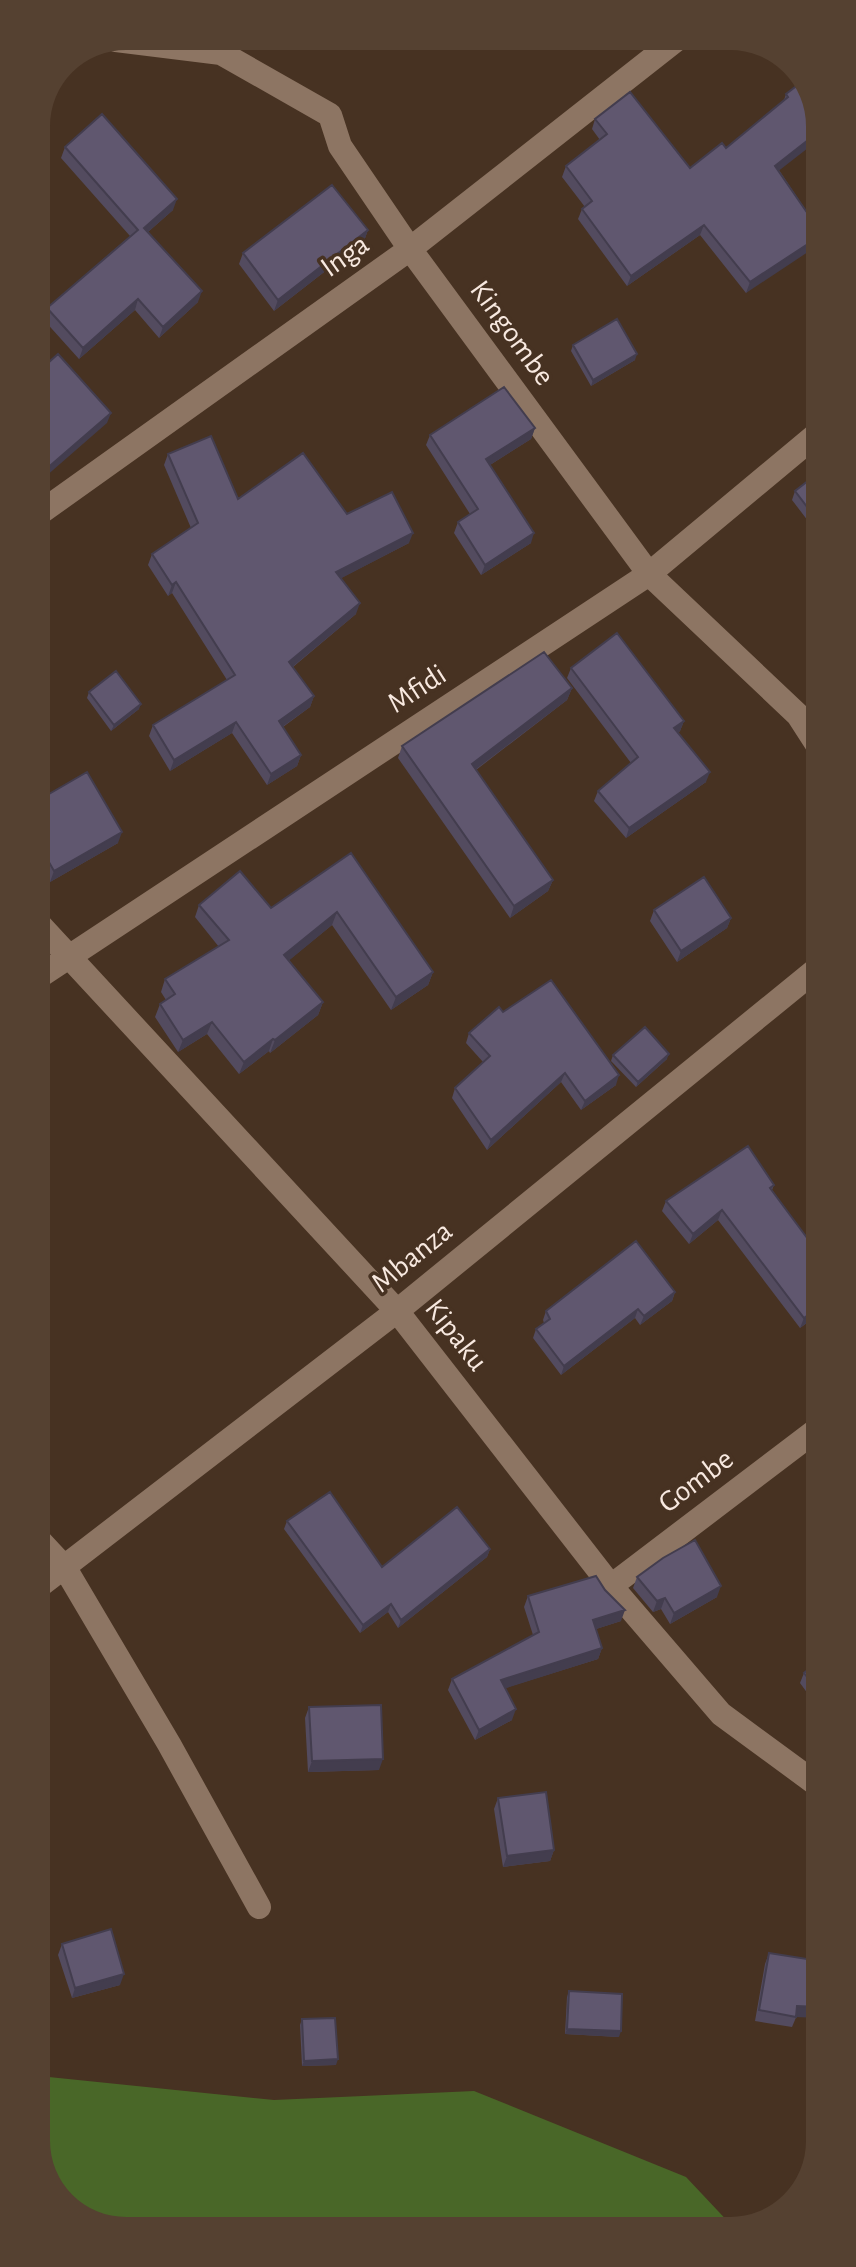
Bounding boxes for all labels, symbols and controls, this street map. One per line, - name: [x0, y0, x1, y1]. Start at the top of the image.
- street label: Inga: [315, 229, 375, 283]
- street label: Kingombe: [464, 275, 560, 391]
- street label: Mfidi: [382, 659, 452, 719]
- street label: Mbanza: [366, 1216, 458, 1298]
- street label: Kipaku: [419, 1294, 493, 1376]
- street label: Gombe: [653, 1443, 739, 1519]

